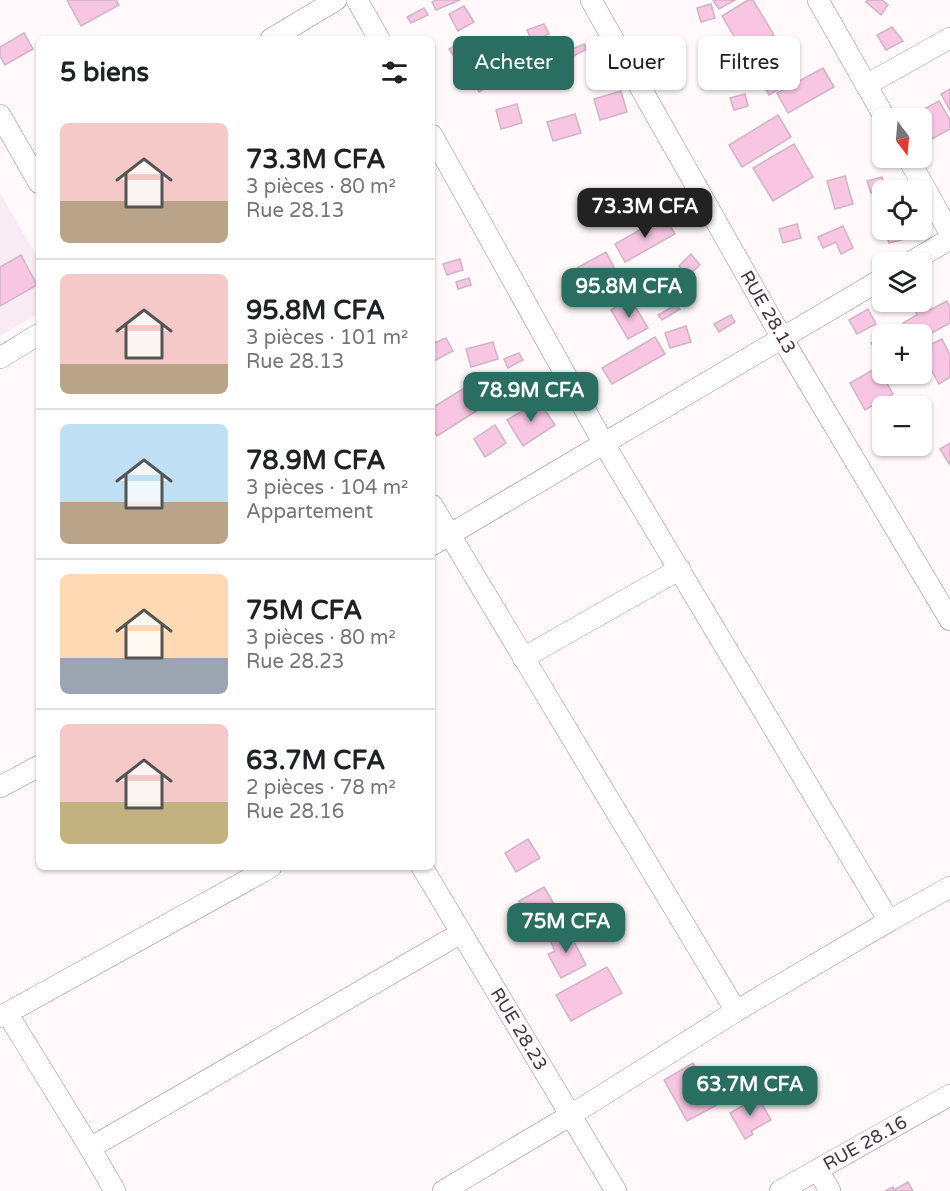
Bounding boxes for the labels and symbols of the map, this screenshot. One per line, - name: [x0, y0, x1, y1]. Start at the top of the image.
- north arrow: [872, 108, 932, 168]
- pin: 73.3M CFA: [576, 188, 714, 239]
- street label: RUE 28.13: [735, 266, 801, 358]
- pin: 95.8M CFA: [560, 268, 698, 319]
- pin: 78.9M CFA: [462, 372, 600, 423]
- pin: 75M CFA: [511, 903, 621, 954]
- street label: RUE 28.23: [486, 984, 552, 1074]
- pin: 63.7M CFA: [681, 1066, 819, 1117]
- street label: RUE 28.16: [819, 1111, 911, 1175]

